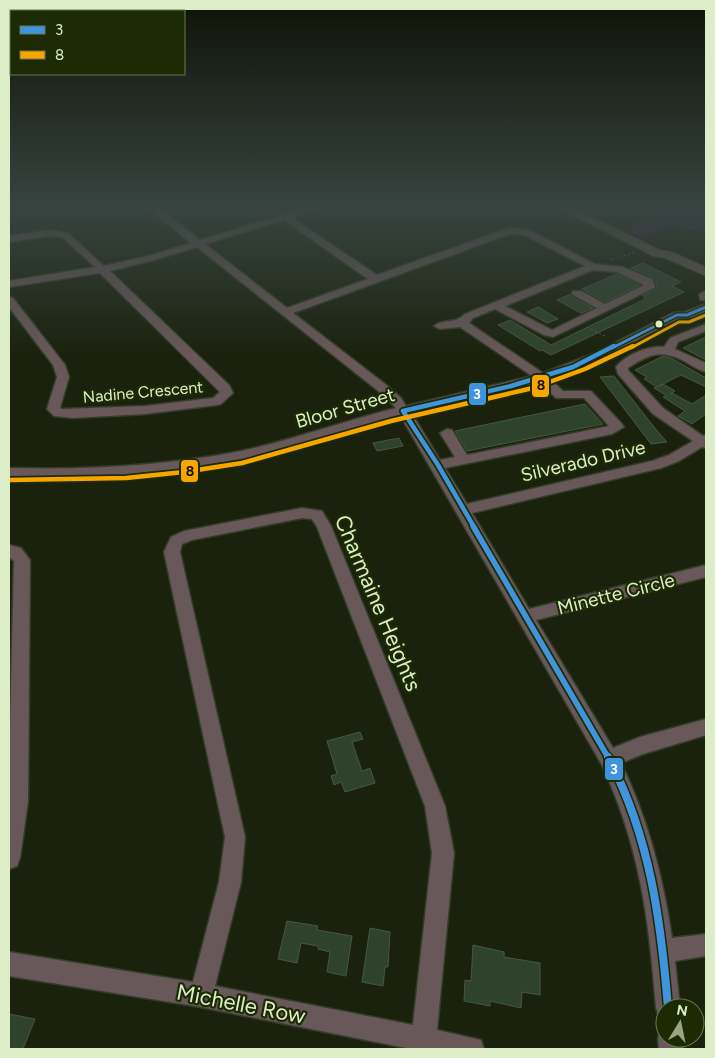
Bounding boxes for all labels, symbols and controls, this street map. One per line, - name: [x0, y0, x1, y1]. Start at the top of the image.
- legend: [10, 10, 185, 75]
- text: 3: [55, 21, 63, 39]
- text: 8: [55, 46, 64, 64]
- unlabelled marker: [654, 319, 664, 329]
- line badge: 8: [531, 374, 550, 398]
- street label: Nadine Crescent: [82, 377, 204, 407]
- text: 8: [537, 377, 545, 394]
- line badge: 3: [468, 382, 487, 406]
- street label: Bloor Street: [293, 383, 397, 433]
- text: 3: [473, 386, 481, 403]
- street label: Silverado Drive: [518, 435, 648, 487]
- line badge: 8: [180, 459, 199, 483]
- text: 8: [186, 463, 194, 480]
- street label: Charmaine Heights: [329, 511, 427, 695]
- street label: Minette Circle: [555, 568, 677, 620]
- line badge: 3: [604, 757, 624, 781]
- text: 3: [610, 761, 618, 778]
- street label: Michelle Row: [174, 978, 308, 1030]
- north arrow: [655, 998, 705, 1048]
- text: N: [675, 1001, 689, 1020]

